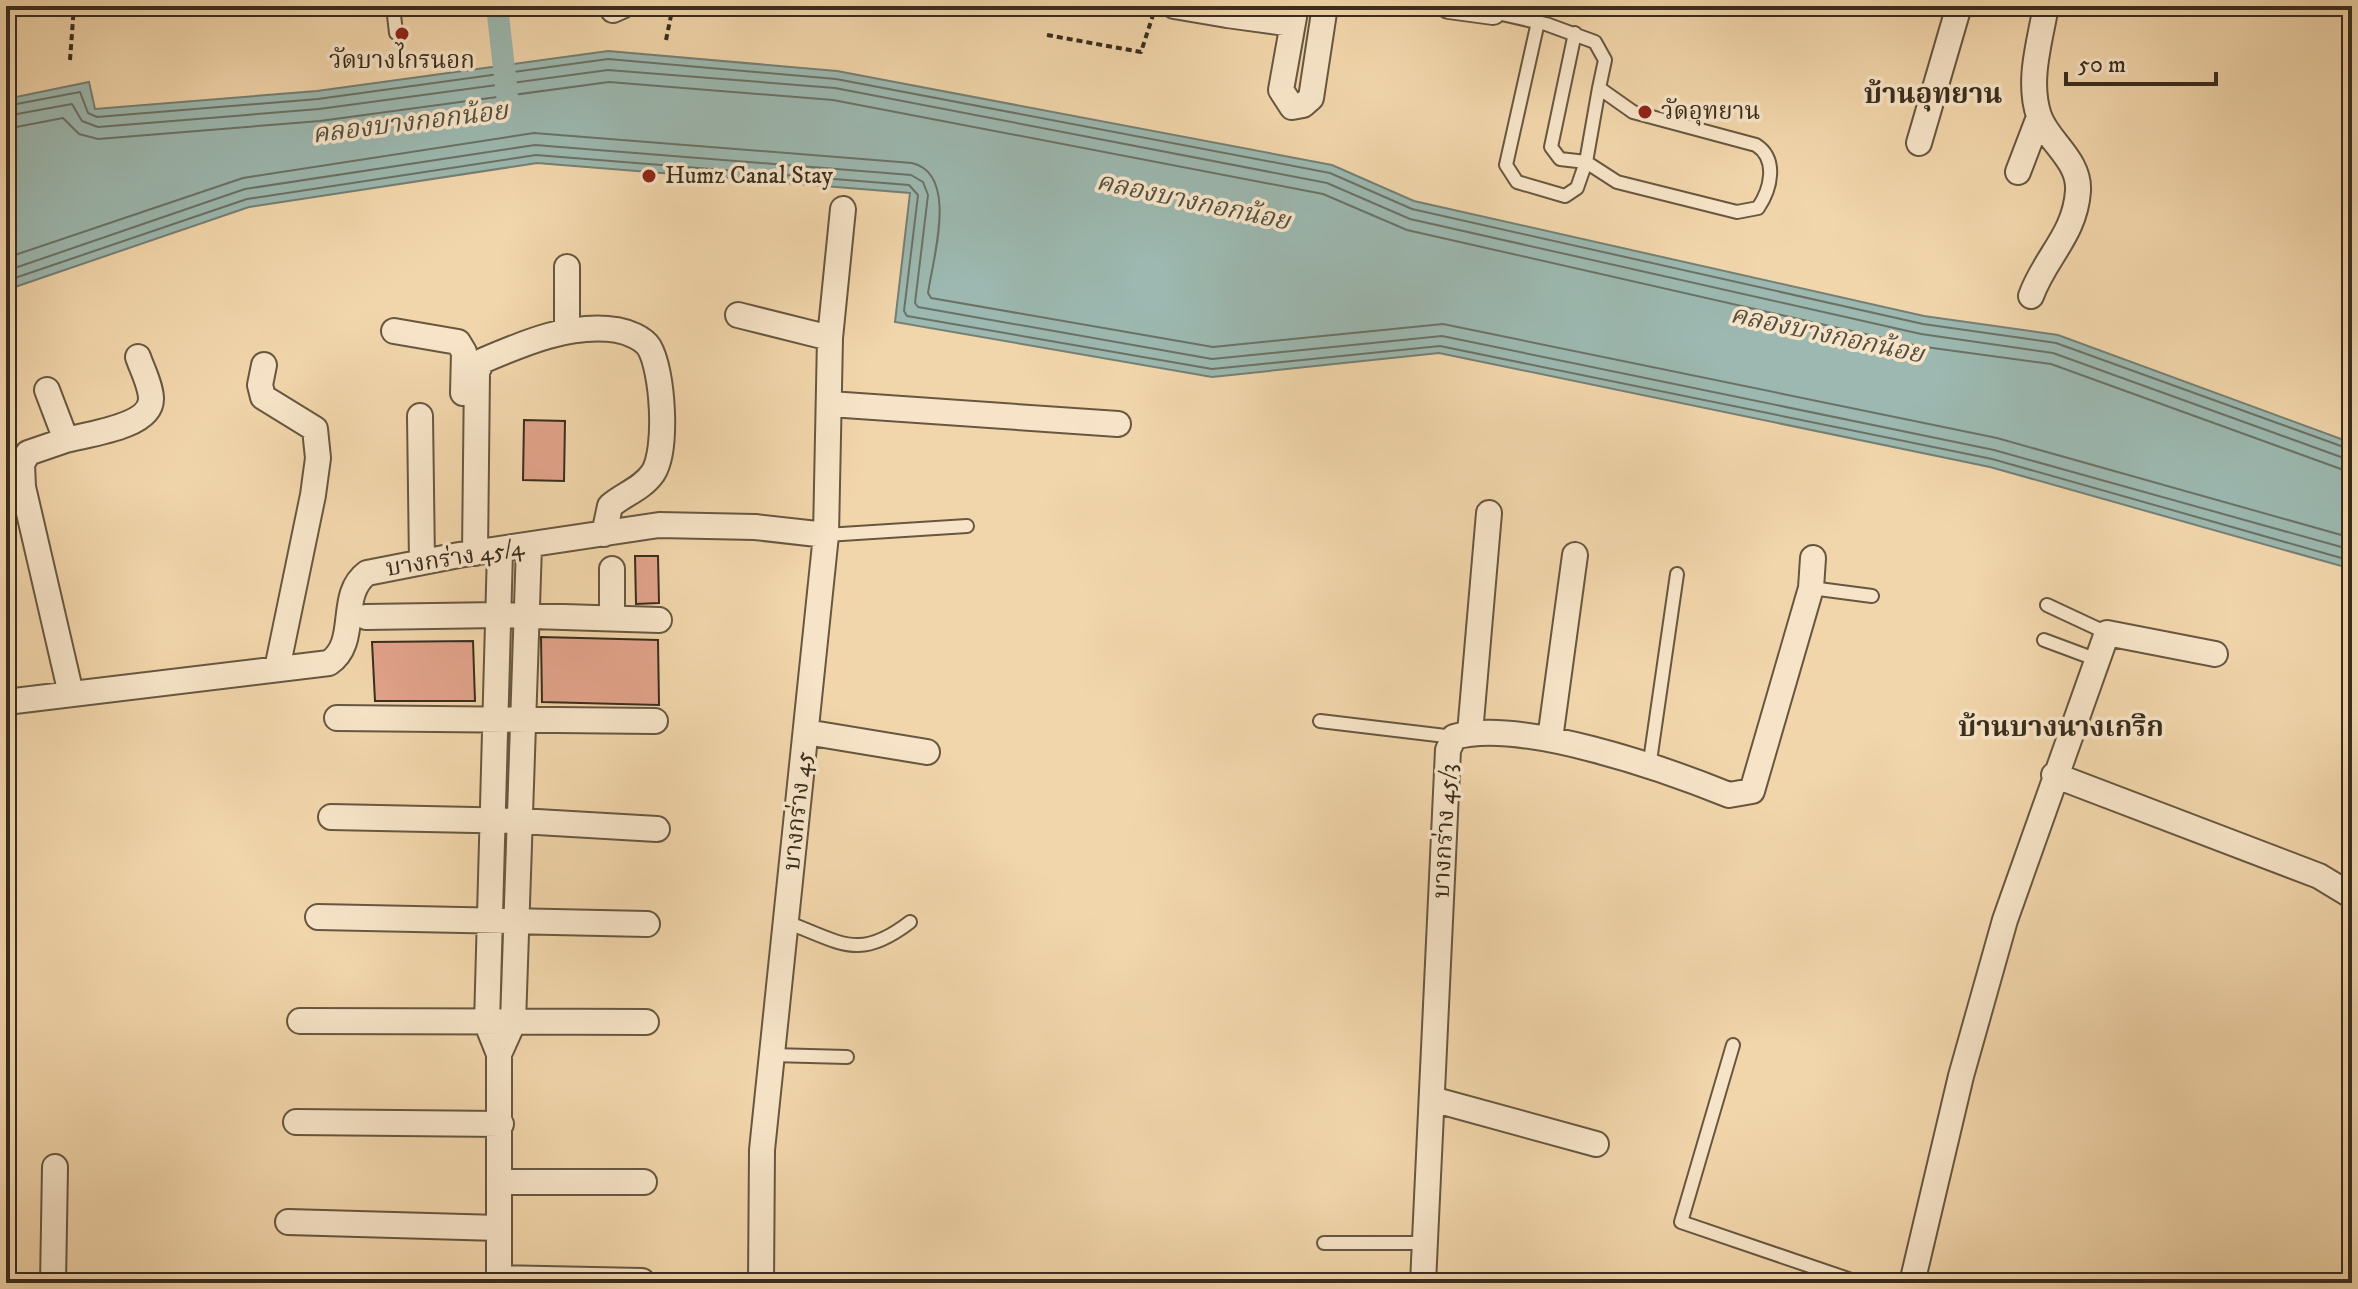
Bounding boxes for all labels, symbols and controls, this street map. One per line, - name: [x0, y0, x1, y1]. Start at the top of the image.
- marker: วัดบางไกรนอก: [393, 25, 411, 43]
- scale bar: [2066, 36, 2216, 86]
- place label: วัดบางไกรนอก: [329, 42, 475, 76]
- text: 50 m: [2078, 50, 2126, 80]
- district label: บ้านอุทยาน: [1864, 77, 2002, 112]
- water label: คลองบางกอกน้อย: [310, 94, 511, 151]
- place label: วัดอุทยาน: [1661, 97, 1760, 127]
- marker: วัดอุทยาน: [1636, 103, 1654, 121]
- place label: Humz Canal Stay: [665, 161, 834, 191]
- water label: คลองบางกอกน้อย: [1093, 165, 1294, 239]
- marker: Humz Canal Stay: [640, 167, 658, 185]
- water label: คลองบางกอกน้อย: [1727, 298, 1928, 372]
- street label: บางกร่าง 45/4: [384, 532, 527, 584]
- district label: บ้านบางนางเกริก: [1958, 710, 2164, 745]
- street label: บางกร่าง 45: [777, 750, 819, 872]
- street label: บางกร่าง 45/3: [1426, 763, 1464, 899]

